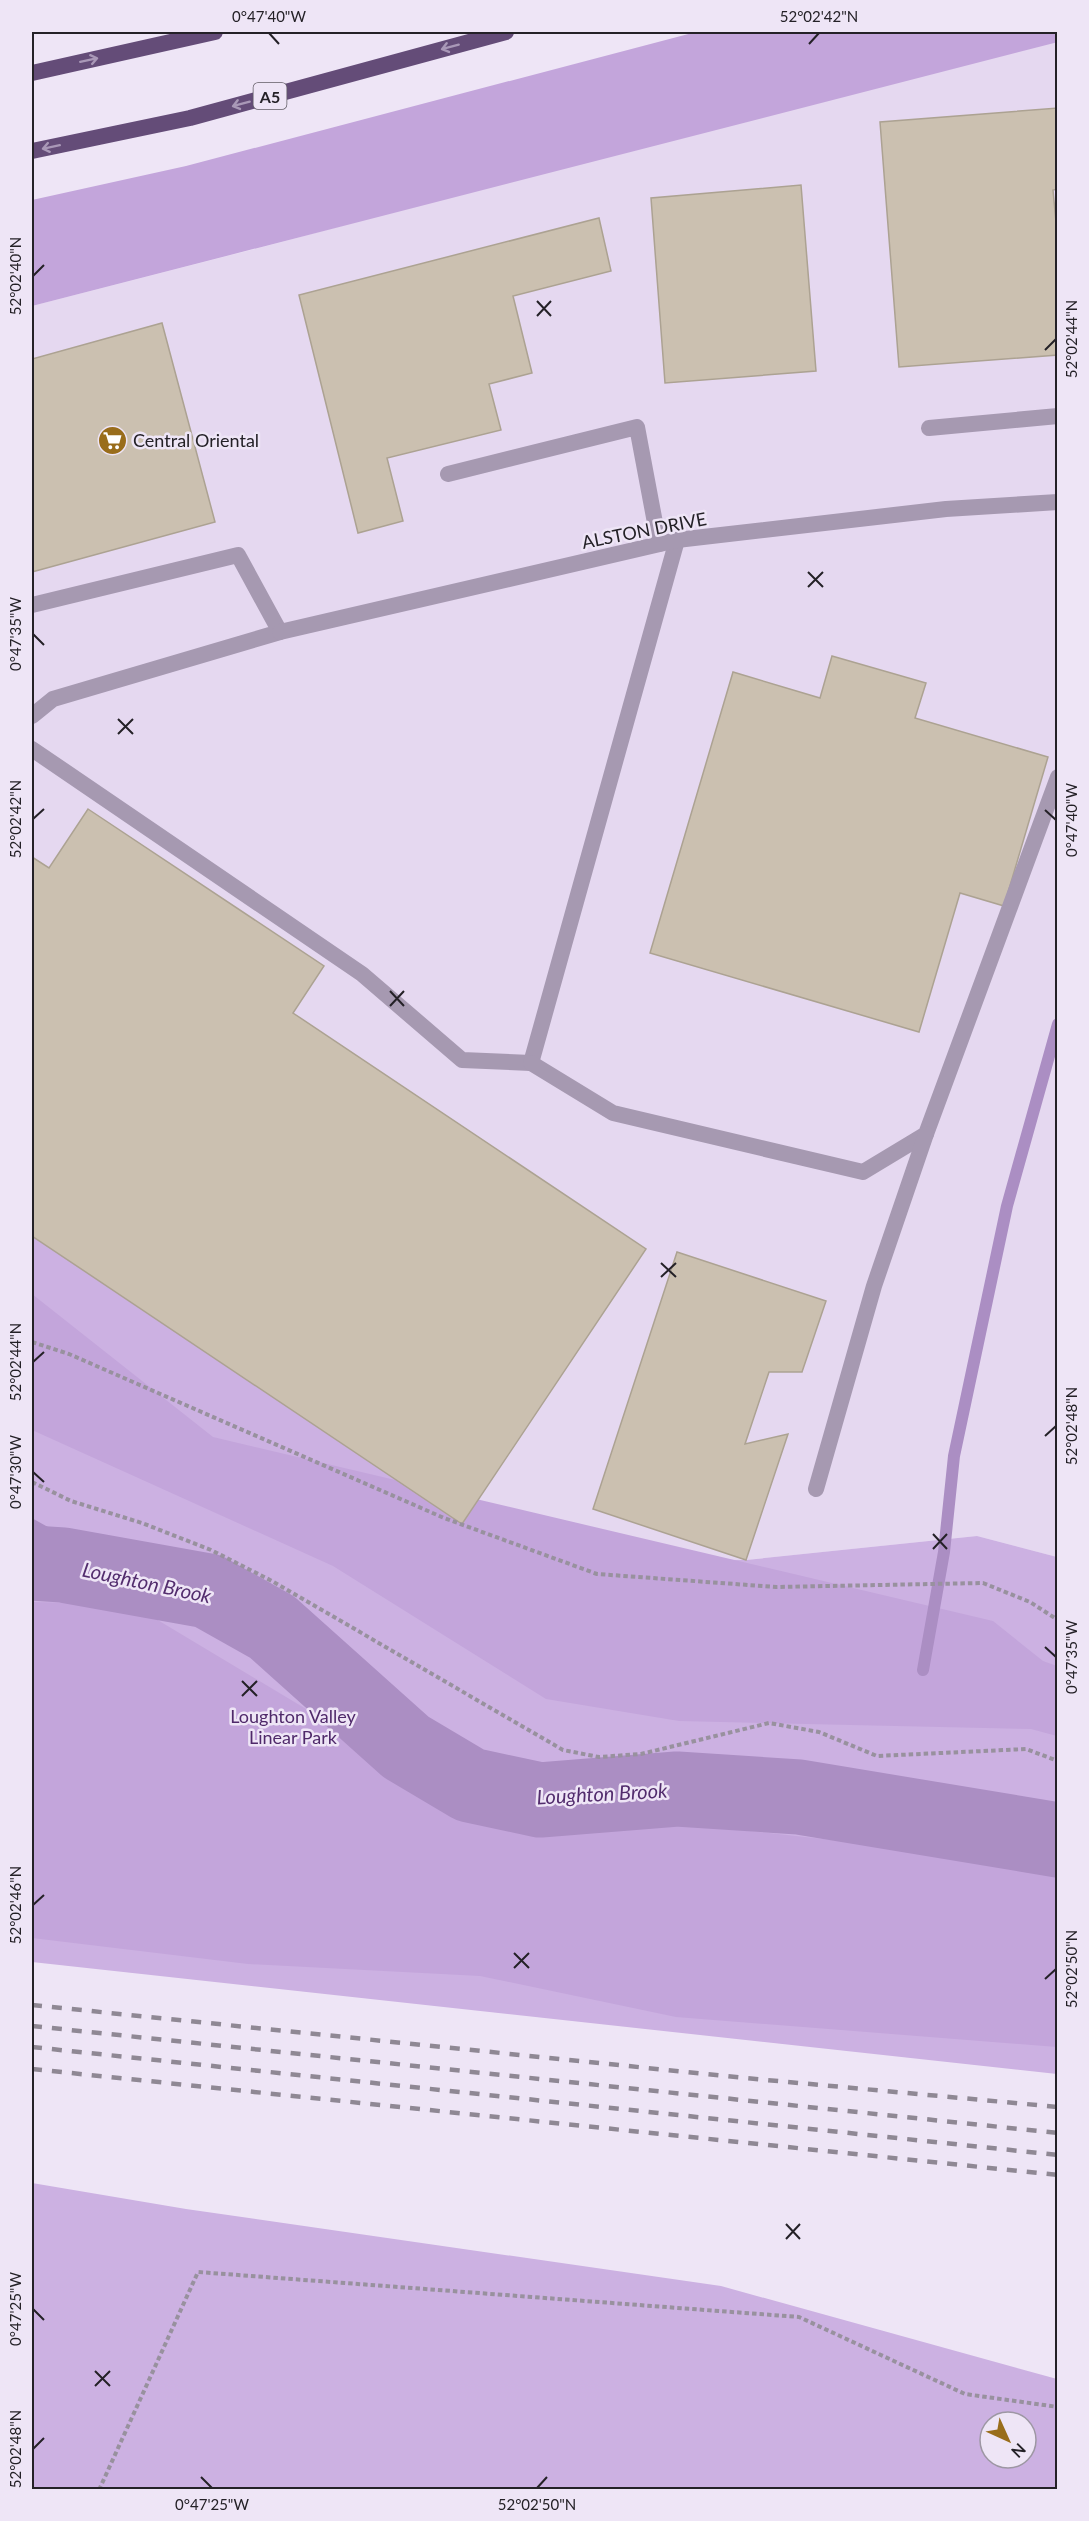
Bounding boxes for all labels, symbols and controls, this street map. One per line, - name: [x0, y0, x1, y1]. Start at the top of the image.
- text: 0°47'40"W: [232, 7, 306, 25]
- text: 52°02'42"N: [780, 7, 858, 25]
- one-way arrow: [440, 42, 459, 53]
- one-way arrow: [78, 54, 98, 65]
- road number: A5: [254, 83, 286, 109]
- one-way arrow: [232, 99, 251, 110]
- one-way arrow: [42, 142, 61, 153]
- text: 52°02'40"N: [6, 237, 24, 315]
- text: 52°02'44"N: [1062, 300, 1080, 378]
- supermarket icon: Central Oriental: [96, 424, 128, 456]
- place label: Central Oriental: [133, 429, 259, 451]
- street label: ALSTON DRIVE: [580, 507, 708, 553]
- text: 0°47'35"W: [6, 597, 24, 671]
- text: 52°02'42"N: [6, 780, 24, 858]
- text: 0°47'40"W: [1062, 783, 1080, 857]
- text: 52°02'44"N: [6, 1323, 24, 1401]
- text: 52°02'48"N: [1062, 1387, 1080, 1465]
- text: 0°47'30"W: [6, 1435, 24, 1509]
- water label: Loughton Brook: [80, 1557, 214, 1607]
- text: 0°47'35"W: [1062, 1620, 1080, 1694]
- park label: Loughton Valley Linear Park: [230, 1705, 357, 1748]
- water label: Loughton Brook: [536, 1778, 669, 1808]
- text: 52°02'46"N: [6, 1866, 24, 1944]
- text: 52°02'50"N: [1062, 1930, 1080, 2008]
- text: 0°47'25"W: [6, 2272, 24, 2346]
- text: 52°02'48"N: [6, 2410, 24, 2488]
- north arrow: [978, 2410, 1038, 2470]
- text: N: [1008, 2440, 1030, 2462]
- text: 0°47'25"W: [175, 2495, 249, 2513]
- text: 52°02'50"N: [498, 2495, 576, 2513]

